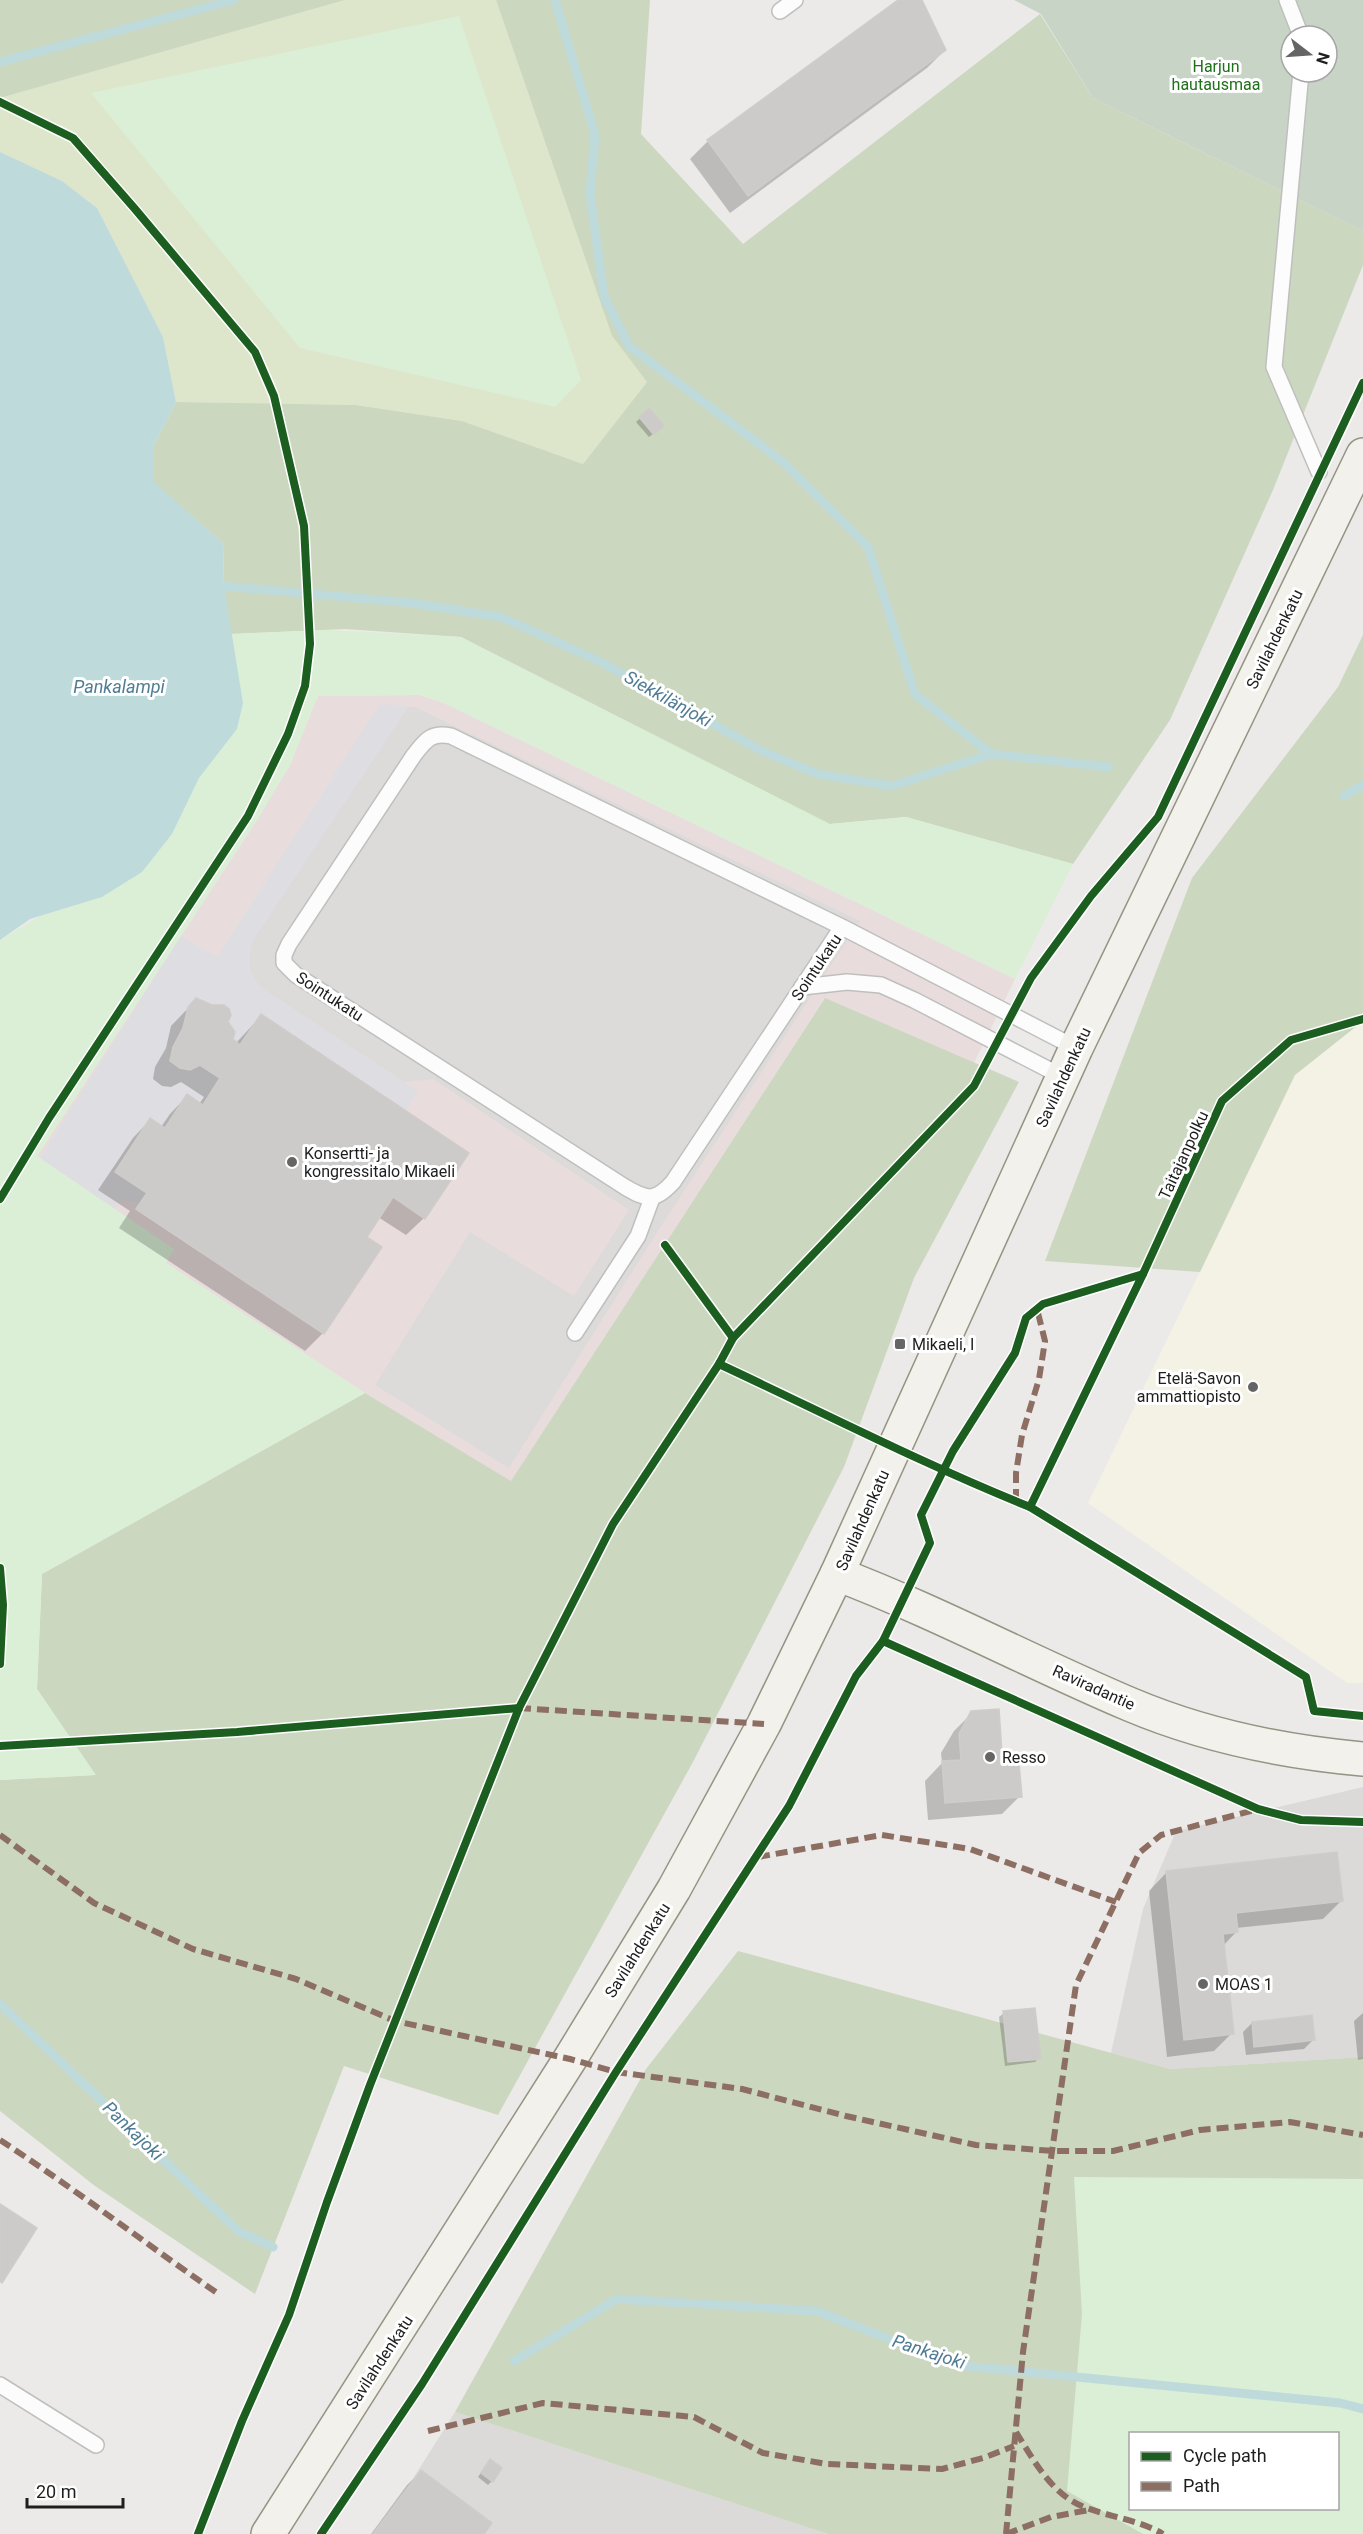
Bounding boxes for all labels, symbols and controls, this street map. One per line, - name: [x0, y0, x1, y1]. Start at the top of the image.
- north arrow: [1279, 24, 1339, 84]
- text: N: [1312, 50, 1334, 66]
- park label: Harjun hautausmaa: [1172, 57, 1260, 94]
- street label: Savilahdenkatu: [1242, 586, 1307, 692]
- water label: Siekkilänjoki: [621, 666, 716, 731]
- water label: Pankalampi: [73, 676, 166, 697]
- street label: Sointukatu: [787, 930, 846, 1004]
- street label: Sointukatu: [293, 968, 367, 1025]
- street label: Savilahdenkatu: [1032, 1024, 1095, 1130]
- street label: Taitajanpolku: [1155, 1108, 1212, 1203]
- place label: Konsertti- ja kongressitalo Mikaeli: [304, 1144, 455, 1181]
- marker: Konsertti- ja kongressitalo Mikaeli: [285, 1155, 299, 1169]
- place label: Mikaeli, I: [912, 1335, 974, 1354]
- marker: Mikaeli, I: [893, 1337, 907, 1351]
- place label: Etelä-Savon ammattiopisto: [1137, 1369, 1241, 1406]
- marker: Etelä-Savon ammattiopisto: [1246, 1380, 1260, 1394]
- street label: Savilahdenkatu: [832, 1467, 893, 1574]
- street label: Raviradantie: [1050, 1661, 1138, 1714]
- place label: Resso: [1002, 1748, 1046, 1767]
- marker: Resso: [983, 1750, 997, 1764]
- street label: Savilahdenkatu: [601, 1899, 674, 2001]
- place label: MOAS 1: [1215, 1975, 1273, 1994]
- marker: MOAS 1: [1196, 1977, 1210, 1991]
- water label: Pankajoki: [99, 2097, 168, 2165]
- street label: Savilahdenkatu: [342, 2312, 417, 2413]
- water label: Pankajoki: [890, 2330, 969, 2373]
- legend: [1129, 2432, 1339, 2510]
- text: Cycle path: [1183, 2445, 1267, 2466]
- scale bar: [27, 2471, 123, 2509]
- text: Path: [1183, 2475, 1220, 2496]
- text: 20 m: [36, 2481, 76, 2502]

